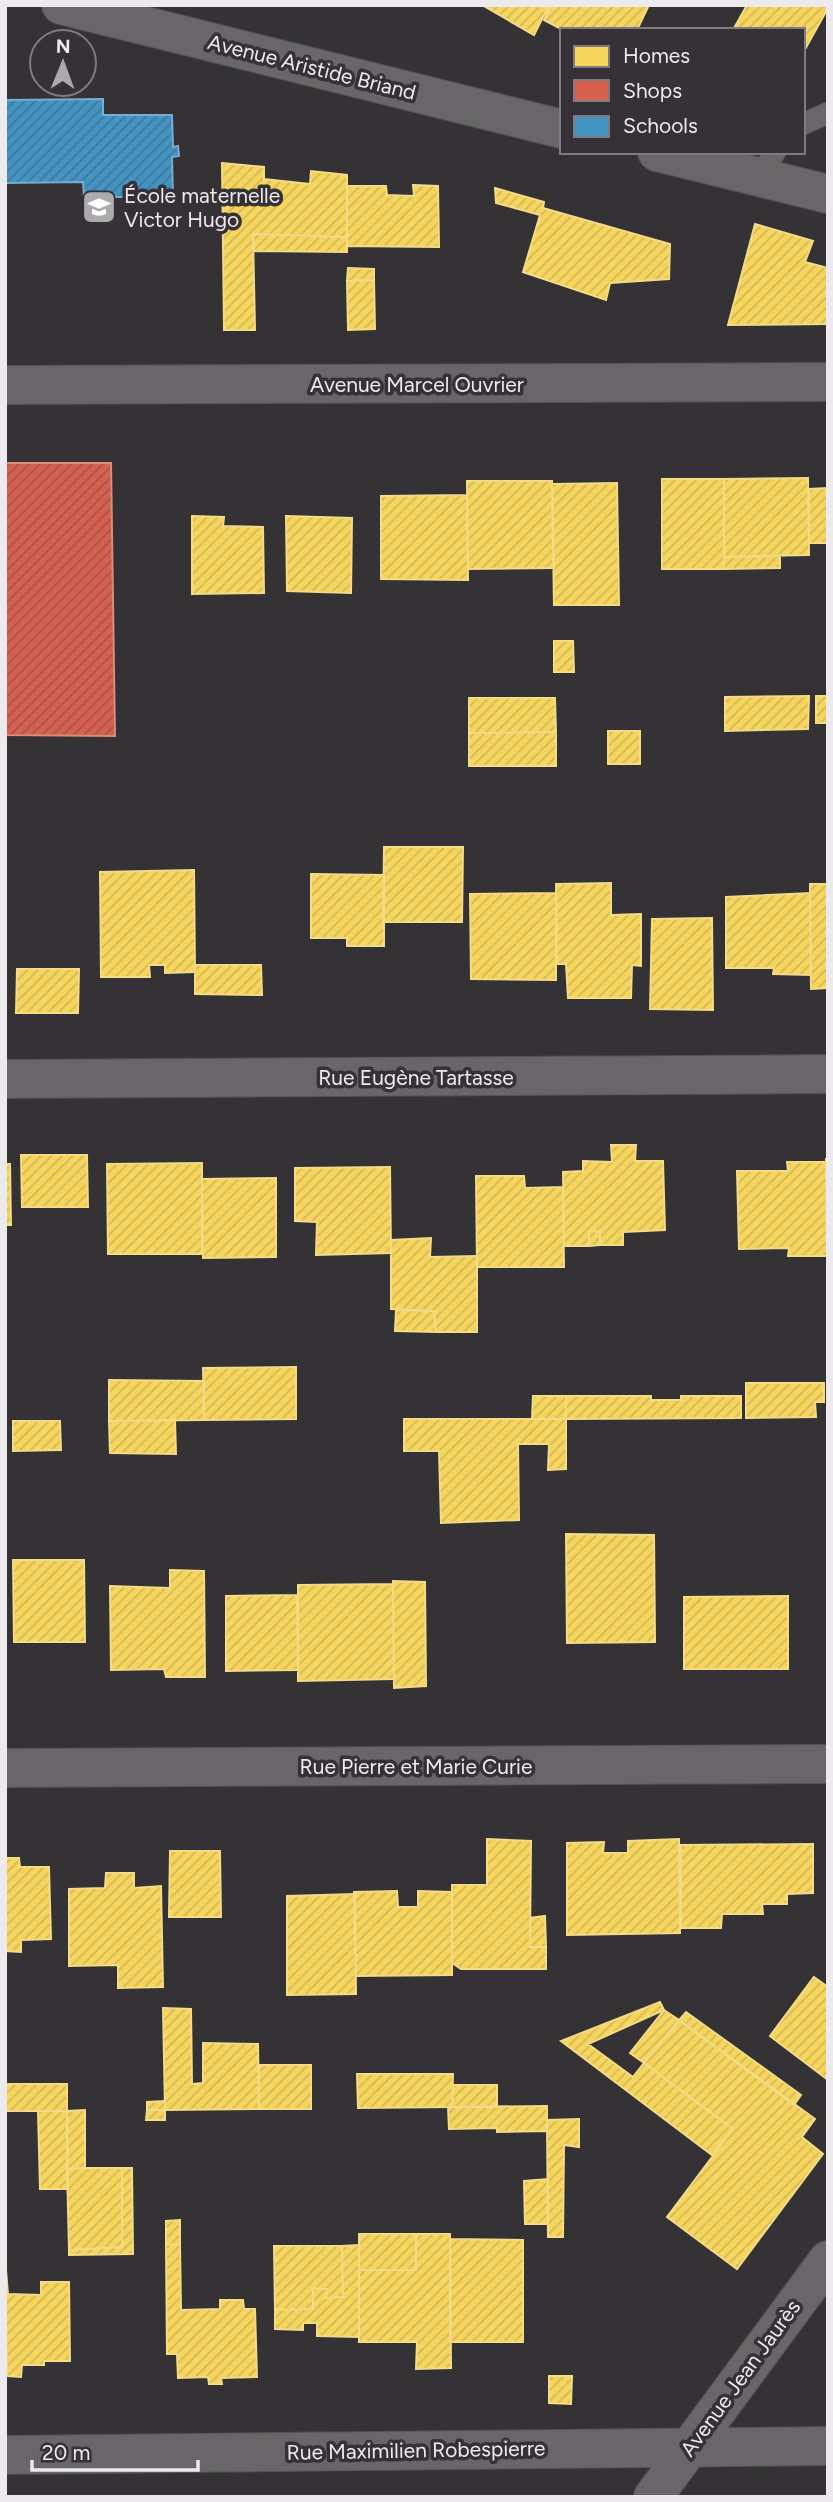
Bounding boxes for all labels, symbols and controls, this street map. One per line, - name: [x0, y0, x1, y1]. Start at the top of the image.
- north arrow: [28, 28, 98, 98]
- legend: [560, 28, 805, 154]
- street label: Avenue Aristide Briand: [205, 29, 419, 105]
- text: N: [56, 35, 71, 58]
- text: Homes: [623, 43, 690, 68]
- text: Shops: [623, 78, 682, 103]
- text: Schools: [623, 113, 698, 138]
- place label: École maternelle Victor Hugo: [124, 183, 280, 232]
- school or university icon: École maternelle Victor Hugo: [80, 188, 118, 226]
- street label: Avenue Marcel Ouvrier: [310, 372, 524, 397]
- street label: Rue Eugène Tartasse: [318, 1065, 514, 1090]
- street label: Rue Pierre et Marie Curie: [300, 1754, 532, 1779]
- street label: Avenue Jean Jaurès: [675, 2295, 805, 2461]
- scale bar: [32, 2428, 198, 2472]
- street label: Rue Maximilien Robespierre: [286, 2435, 546, 2465]
- text: 20 m: [42, 2440, 90, 2465]

